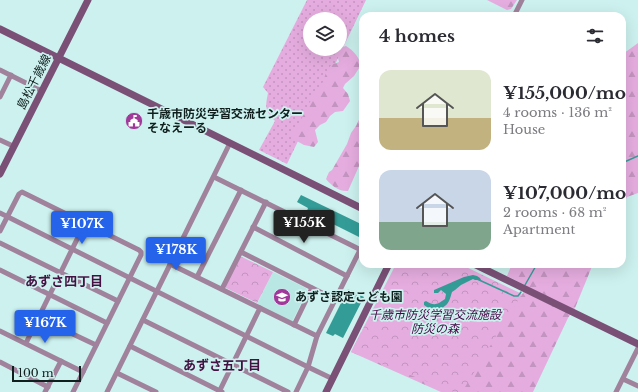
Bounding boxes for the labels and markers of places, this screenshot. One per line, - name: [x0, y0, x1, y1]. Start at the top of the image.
- place label: 千歳市防災学習交流センター そなえーる: [147, 106, 303, 135]
- public building icon: 千歳市防災学習交流センター そなえーる: [124, 111, 144, 131]
- pin: ¥155K: [276, 210, 332, 244]
- pin: ¥107K: [54, 211, 110, 245]
- pin: ¥178K: [148, 237, 204, 271]
- school or university icon: あずさ認定こども園: [272, 287, 292, 307]
- place label: あずさ認定こども園: [295, 289, 403, 304]
- pin: ¥167K: [17, 310, 73, 344]

